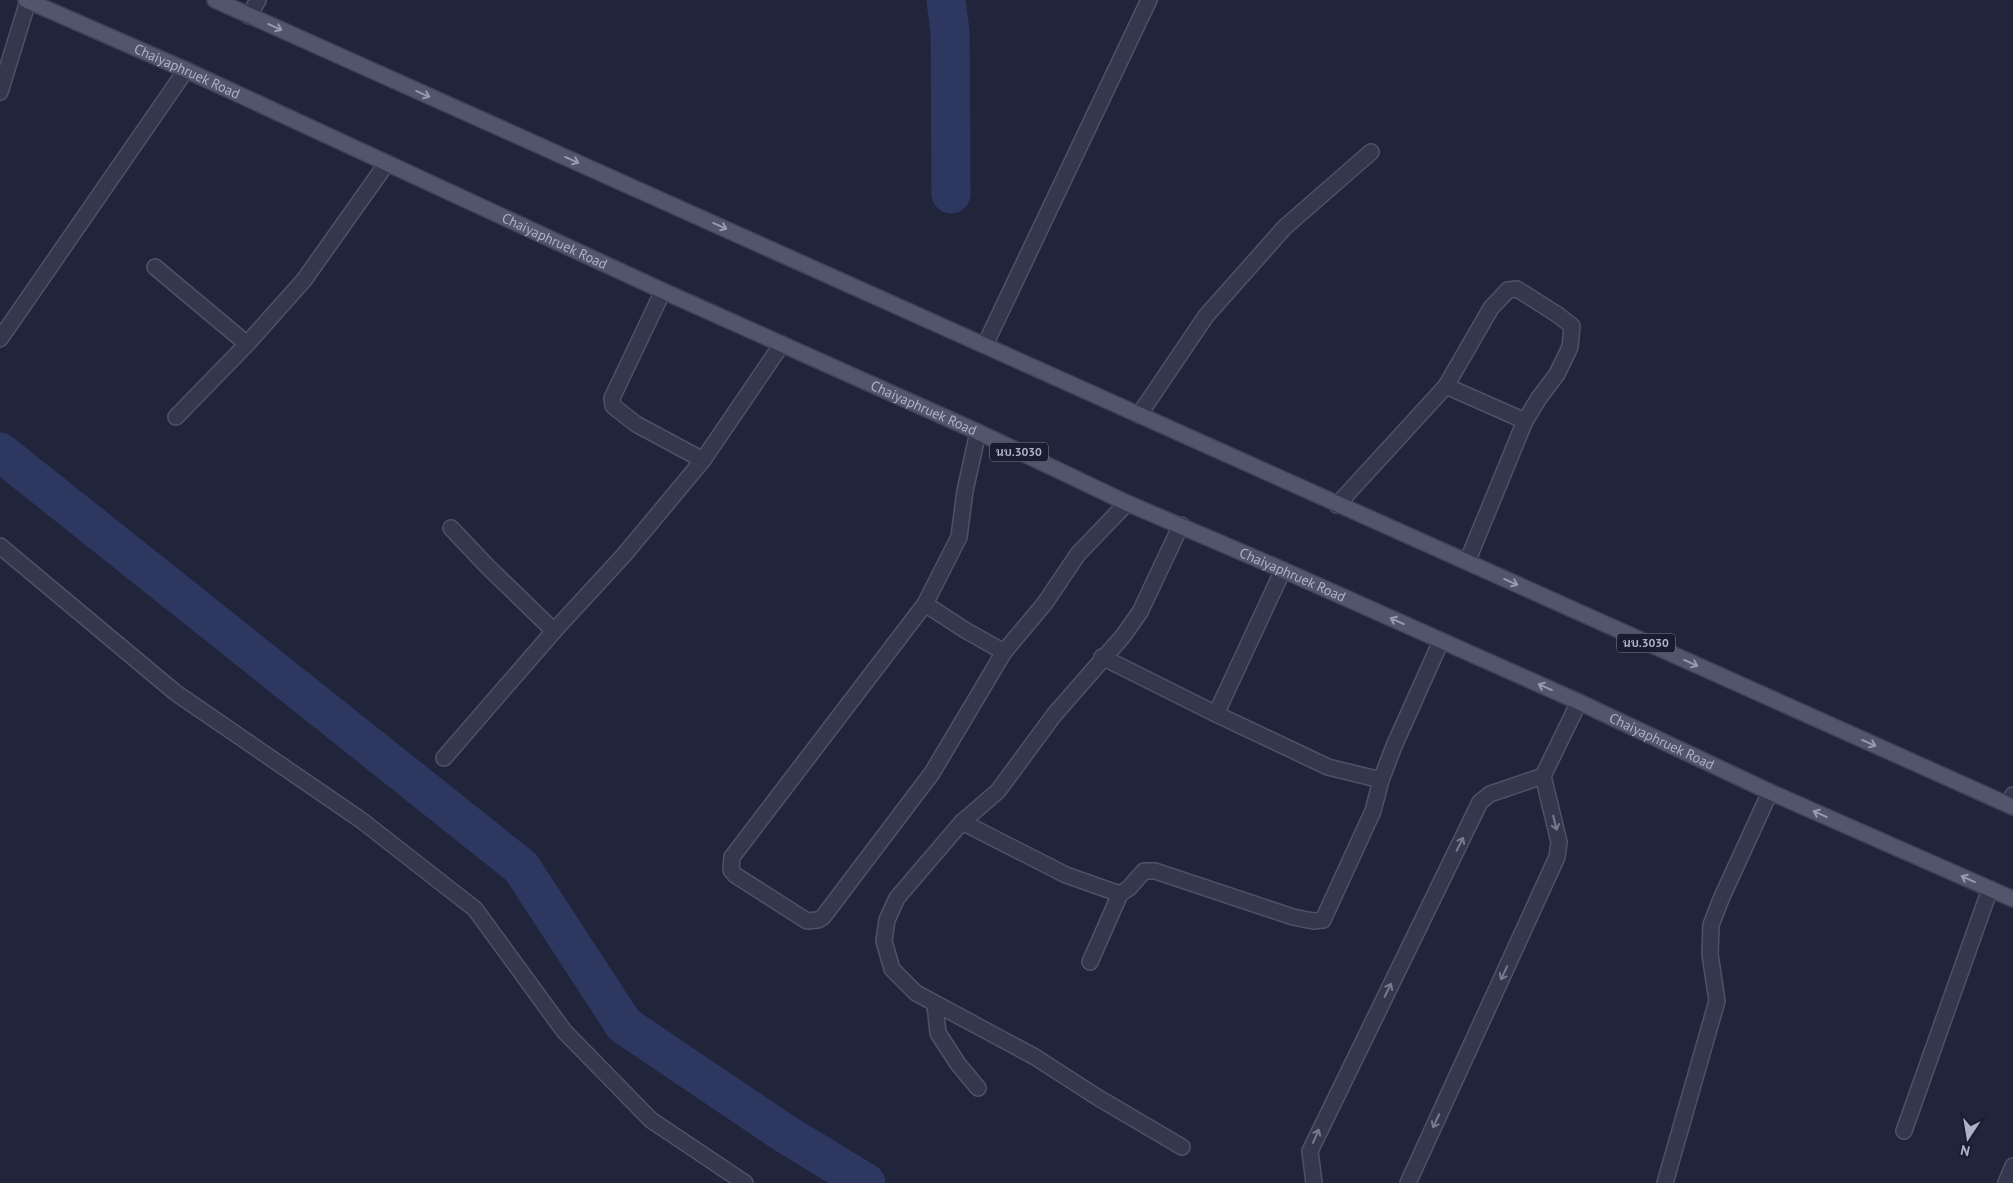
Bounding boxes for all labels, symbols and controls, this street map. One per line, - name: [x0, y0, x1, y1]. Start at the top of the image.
- one-way arrow: [267, 23, 282, 33]
- street label: Chaiyaphruek Road: [131, 39, 243, 103]
- one-way arrow: [415, 89, 430, 99]
- one-way arrow: [564, 156, 579, 165]
- street label: Chaiyaphruek Road: [499, 209, 610, 273]
- one-way arrow: [712, 222, 727, 232]
- street label: Chaiyaphruek Road: [868, 376, 980, 439]
- road number: นบ.3030: [990, 442, 1048, 462]
- street label: Chaiyaphruek Road: [1237, 543, 1349, 606]
- one-way arrow: [1503, 578, 1518, 588]
- one-way arrow: [1389, 616, 1404, 626]
- road number: นบ.3030: [1617, 634, 1675, 652]
- one-way arrow: [1683, 659, 1698, 669]
- one-way arrow: [1538, 682, 1553, 692]
- street label: Chaiyaphruek Road: [1606, 709, 1717, 774]
- one-way arrow: [1861, 739, 1876, 749]
- one-way arrow: [1812, 809, 1827, 818]
- one-way arrow: [1551, 815, 1560, 831]
- one-way arrow: [1455, 837, 1465, 852]
- one-way arrow: [1961, 874, 1976, 884]
- one-way arrow: [1498, 965, 1508, 980]
- one-way arrow: [1383, 983, 1393, 998]
- one-way arrow: [1431, 1113, 1440, 1128]
- north arrow: [1943, 1113, 1993, 1163]
- one-way arrow: [1312, 1129, 1322, 1144]
- text: N: [1959, 1141, 1972, 1160]

